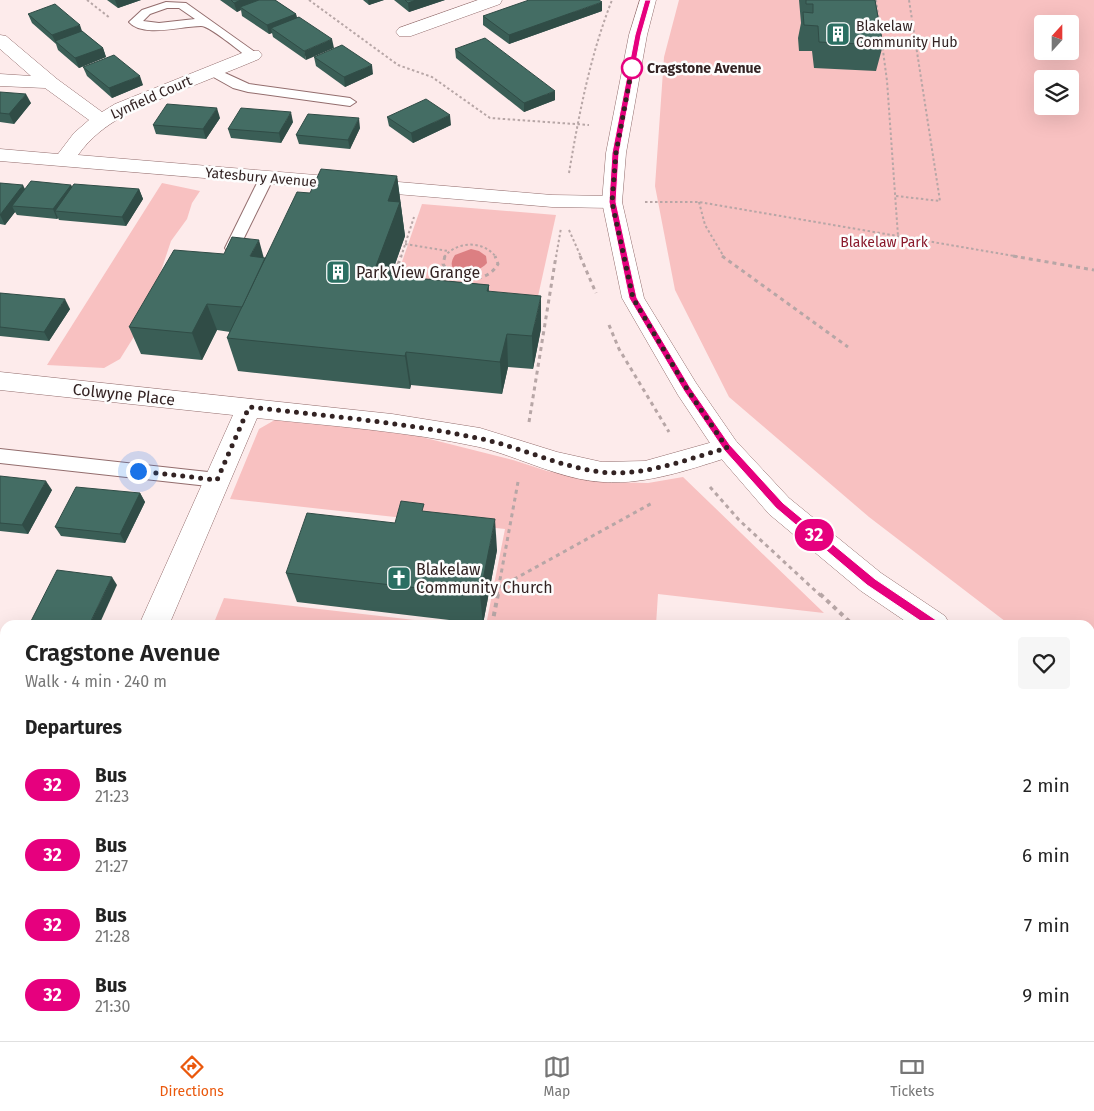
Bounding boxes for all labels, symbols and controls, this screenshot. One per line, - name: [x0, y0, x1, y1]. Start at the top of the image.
- north arrow: [1034, 15, 1079, 60]
- map controls: [1034, 15, 1079, 115]
- place label: Blakelaw Community Hub: [856, 18, 958, 51]
- building icon: Blakelaw Community Hub: [825, 21, 851, 47]
- marker: Cragstone Avenue: [621, 57, 643, 79]
- place label: Cragstone Avenue: [647, 60, 761, 77]
- button: layers: [1034, 70, 1079, 115]
- street label: Lynfield Court: [108, 72, 195, 123]
- street label: Yatesbury Avenue: [204, 164, 318, 191]
- park label: Blakelaw Park: [840, 234, 929, 251]
- building icon: Park View Grange: [325, 259, 351, 285]
- place label: Park View Grange: [356, 263, 480, 282]
- street label: Colwyne Place: [72, 380, 176, 409]
- your location: [126, 459, 151, 484]
- line badge: 32: [792, 519, 836, 551]
- text: 32: [805, 524, 823, 546]
- place label: Blakelaw Community Church: [416, 560, 553, 597]
- church icon: Blakelaw Community Church: [386, 565, 412, 591]
- button: heart: [1018, 637, 1070, 689]
- text: Cragstone Avenue: [25, 639, 220, 667]
- text: Walk · 4 min · 240 m: [25, 672, 167, 691]
- text: Departures: [25, 716, 122, 739]
- text: Bus: [95, 764, 127, 787]
- text: 32: [43, 774, 62, 796]
- text: 2 min: [1023, 774, 1070, 797]
- text: 21:23: [95, 787, 129, 806]
- text: Bus: [95, 834, 127, 857]
- text: 32: [43, 844, 62, 866]
- text: 6 min: [1022, 844, 1070, 867]
- text: 21:27: [95, 857, 128, 876]
- text: Bus: [95, 904, 127, 927]
- text: 32: [43, 914, 62, 936]
- text: 7 min: [1024, 914, 1070, 937]
- text: 21:28: [95, 927, 130, 946]
- text: Bus: [95, 974, 127, 997]
- text: 32: [43, 984, 62, 1006]
- text: 9 min: [1022, 984, 1070, 1007]
- text: 21:30: [95, 997, 130, 1016]
- tab: Directions: [160, 1053, 224, 1100]
- tab: Map: [543, 1053, 571, 1100]
- tab: Tickets: [890, 1053, 934, 1100]

